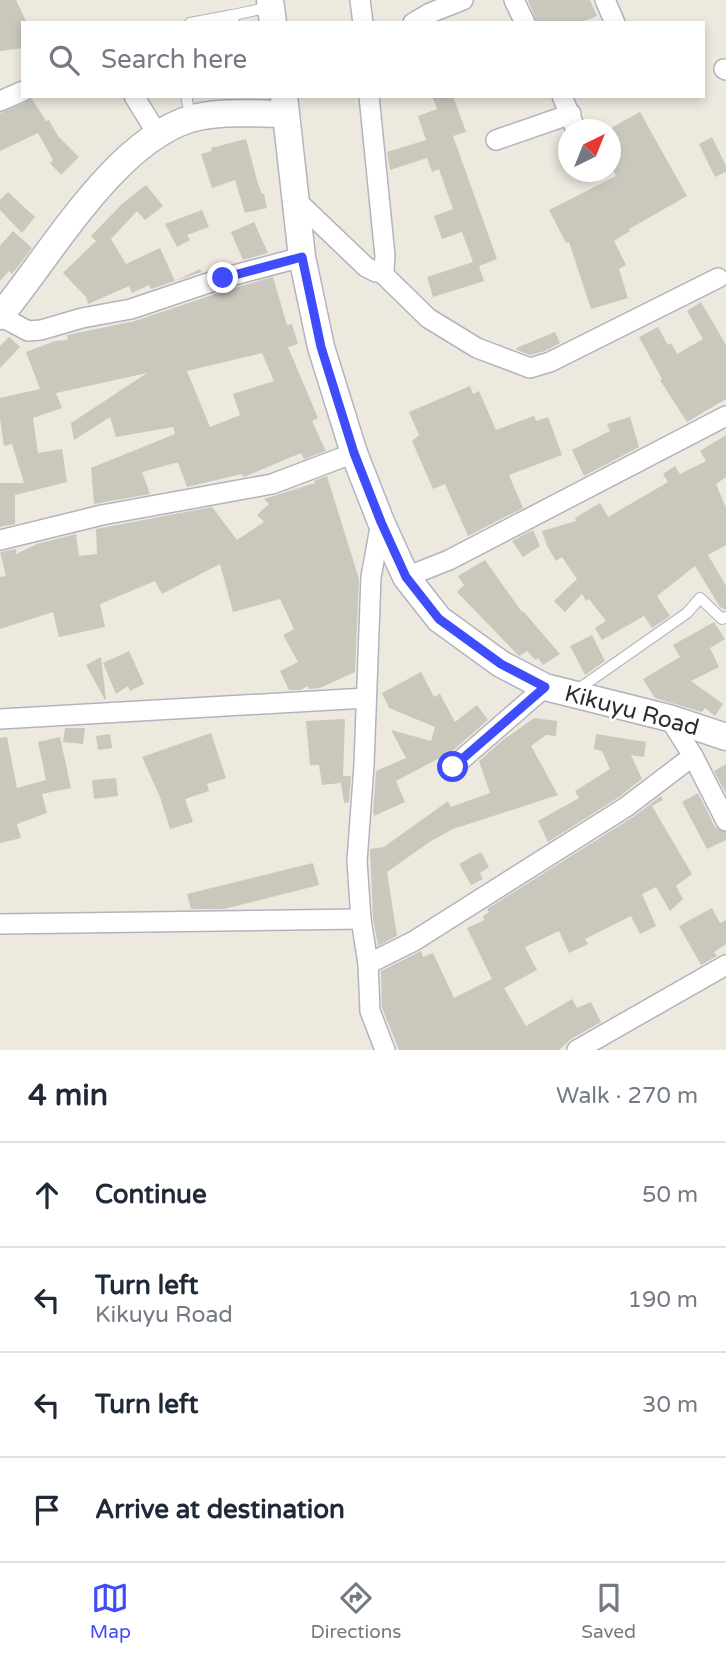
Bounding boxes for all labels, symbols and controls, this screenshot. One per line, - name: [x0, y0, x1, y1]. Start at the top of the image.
- search box: [21, 21, 705, 98]
- icon: search: [45, 41, 83, 79]
- text: Search here: [101, 44, 247, 75]
- north arrow: [558, 119, 621, 182]
- route end: [207, 262, 238, 293]
- street label: Kikuyu Road: [562, 680, 702, 742]
- route start: [437, 751, 468, 782]
- text: 4 min: [28, 1077, 108, 1114]
- text: Walk · 270 m: [556, 1082, 698, 1110]
- icon: ahead: [28, 1176, 66, 1214]
- text: Continue: [95, 1179, 207, 1210]
- text: 50 m: [642, 1181, 698, 1209]
- text: Turn left: [95, 1270, 198, 1301]
- icon: left: [28, 1281, 66, 1319]
- text: 190 m: [628, 1286, 698, 1314]
- text: Kikuyu Road: [95, 1301, 233, 1329]
- icon: left: [28, 1386, 66, 1424]
- text: Turn left: [95, 1389, 198, 1420]
- text: 30 m: [642, 1391, 698, 1419]
- icon: arrive: [28, 1491, 66, 1529]
- text: Arrive at destination: [95, 1494, 345, 1525]
- tab: Map: [90, 1579, 131, 1643]
- tab: Directions: [311, 1579, 402, 1643]
- tab: Saved: [581, 1579, 636, 1643]

